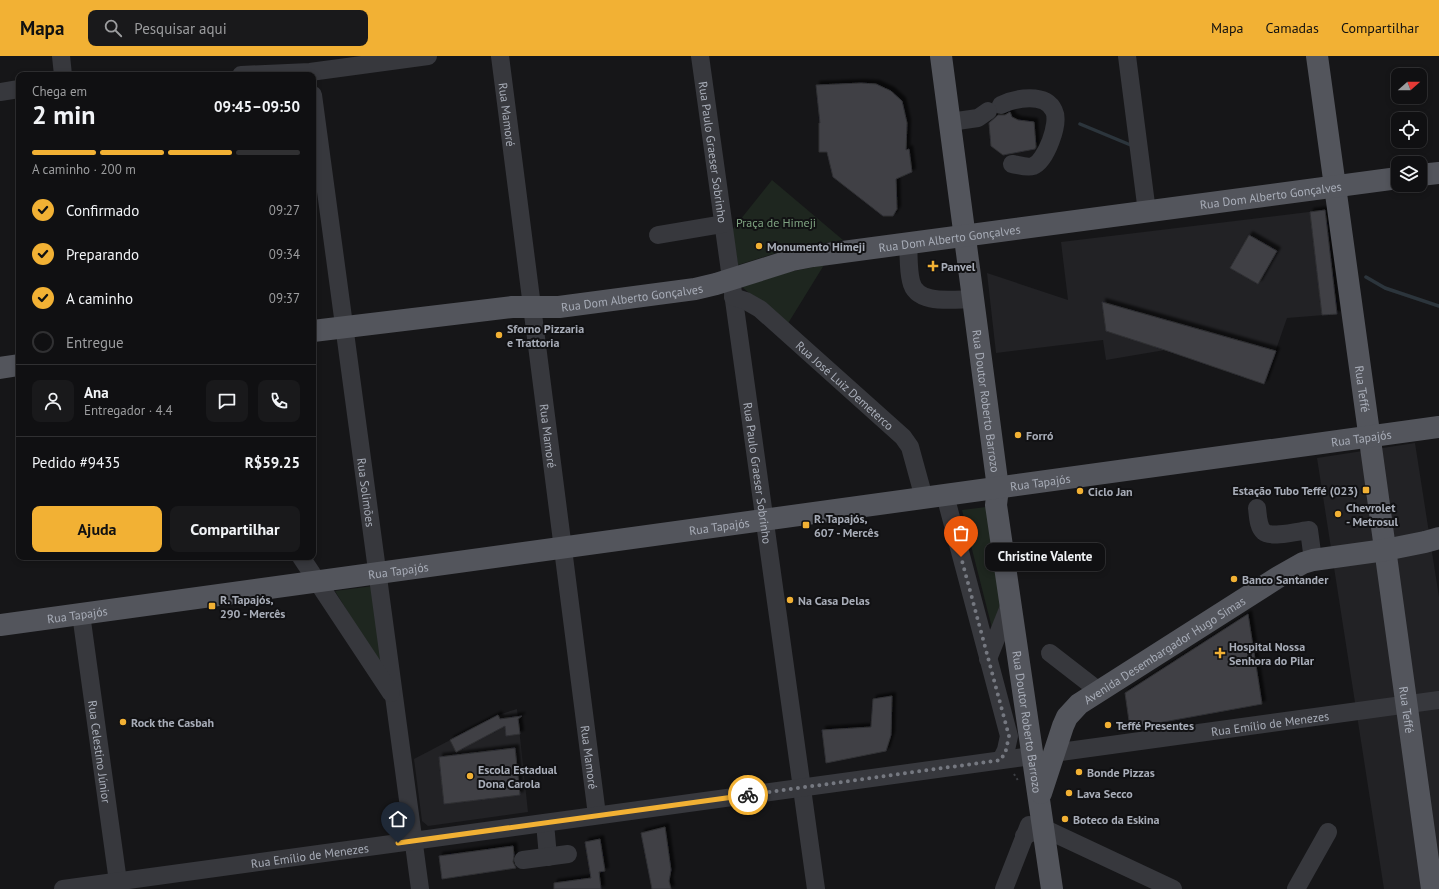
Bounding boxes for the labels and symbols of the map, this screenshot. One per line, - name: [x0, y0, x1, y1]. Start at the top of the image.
- north arrow: [1391, 68, 1427, 104]
- street label: Rua Paulo Graeser Sobrinho: [696, 80, 731, 224]
- street label: Rua Mamoré: [496, 82, 519, 147]
- street label: Rua Dom Alberto Gonçalves: [1199, 178, 1342, 212]
- park label: Praça de Himeji: [736, 215, 816, 230]
- street label: Rua Dom Alberto Gonçalves: [878, 221, 1021, 255]
- place label: Monumento Himeji: [767, 239, 865, 254]
- marker: Monumento Himeji: [754, 241, 764, 251]
- place label: Panvel: [941, 259, 976, 274]
- marker: Panvel: [928, 261, 938, 271]
- street label: Rua Dom Alberto Gonçalves: [560, 280, 704, 314]
- place label: Sforno Pizzaria e Trattoria: [507, 321, 584, 350]
- street label: Rua Doutor Roberto Barrozo: [970, 329, 1003, 473]
- marker: Sforno Pizzaria e Trattoria: [494, 330, 504, 340]
- street label: Rua José Luiz Demeterco: [793, 337, 897, 433]
- street label: Rua Teffé: [1352, 364, 1374, 413]
- street label: Rua Paulo Graeser Sobrinho: [741, 401, 775, 545]
- street label: Rua Mamoré: [537, 403, 560, 469]
- street label: Rua Tapajós: [1330, 426, 1392, 449]
- place label: Forró: [1026, 428, 1054, 443]
- marker: Forró: [1013, 430, 1023, 440]
- street label: Rua Solimões: [354, 457, 379, 528]
- street label: Rua Tapajós: [1009, 470, 1071, 493]
- place label: Estação Tubo Teffé (023): [1232, 483, 1358, 498]
- place label: Ciclo Jan: [1088, 484, 1133, 499]
- marker: Estação Tubo Teffé (023): [1361, 485, 1371, 495]
- marker: Ciclo Jan: [1075, 486, 1085, 496]
- place label: Chevrolet - Metrosul: [1346, 500, 1398, 529]
- marker: Chevrolet - Metrosul: [1333, 509, 1343, 519]
- place label: R. Tapajós, 607 - Mercês: [814, 511, 879, 540]
- street label: Rua Tapajós: [688, 514, 750, 538]
- pin: [944, 516, 978, 557]
- marker: R. Tapajós, 607 - Mercês: [801, 520, 811, 530]
- callout: Christine Valente: [985, 543, 1105, 571]
- street label: Rua Tapajós: [367, 559, 429, 582]
- place label: Banco Santander: [1242, 572, 1329, 587]
- marker: Banco Santander: [1229, 574, 1239, 584]
- place label: R. Tapajós, 290 - Mercês: [220, 592, 285, 621]
- place label: Na Casa Delas: [798, 593, 870, 608]
- street label: Avenida Desembargador Hugo Simas: [1080, 593, 1248, 707]
- marker: Na Casa Delas: [785, 595, 795, 605]
- marker: R. Tapajós, 290 - Mercês: [207, 601, 217, 611]
- street label: Rua Tapajós: [46, 603, 108, 626]
- place label: Hospital Nossa Senhora do Pilar: [1229, 639, 1315, 668]
- marker: Hospital Nossa Senhora do Pilar: [1214, 647, 1226, 659]
- street label: Rua Doutor Roberto Barrozo: [1010, 650, 1045, 794]
- street label: Rua Teffé: [1397, 685, 1418, 734]
- street label: Rua Celestino Júnior: [85, 699, 115, 804]
- street label: Rua Emílio de Menezes: [1210, 708, 1330, 739]
- place label: Rock the Casbah: [131, 715, 214, 730]
- marker: Rock the Casbah: [118, 717, 128, 727]
- place label: Teffé Presentes: [1116, 718, 1194, 733]
- marker: Teffé Presentes: [1103, 720, 1113, 730]
- street label: Rua Mamoré: [578, 724, 601, 790]
- place label: Escola Estadual Dona Carola: [478, 762, 558, 791]
- place label: Bonde Pizzas: [1087, 765, 1155, 780]
- marker: Bonde Pizzas: [1074, 767, 1084, 777]
- marker: Escola Estadual Dona Carola: [465, 771, 475, 781]
- courier: [728, 775, 768, 815]
- place label: Lava Secco: [1077, 786, 1133, 801]
- marker: Lava Secco: [1064, 788, 1074, 798]
- pin: [381, 802, 415, 843]
- place label: Boteco da Eskina: [1073, 812, 1160, 827]
- marker: Boteco da Eskina: [1060, 814, 1070, 824]
- street label: Rua Emílio de Menezes: [250, 840, 370, 871]

